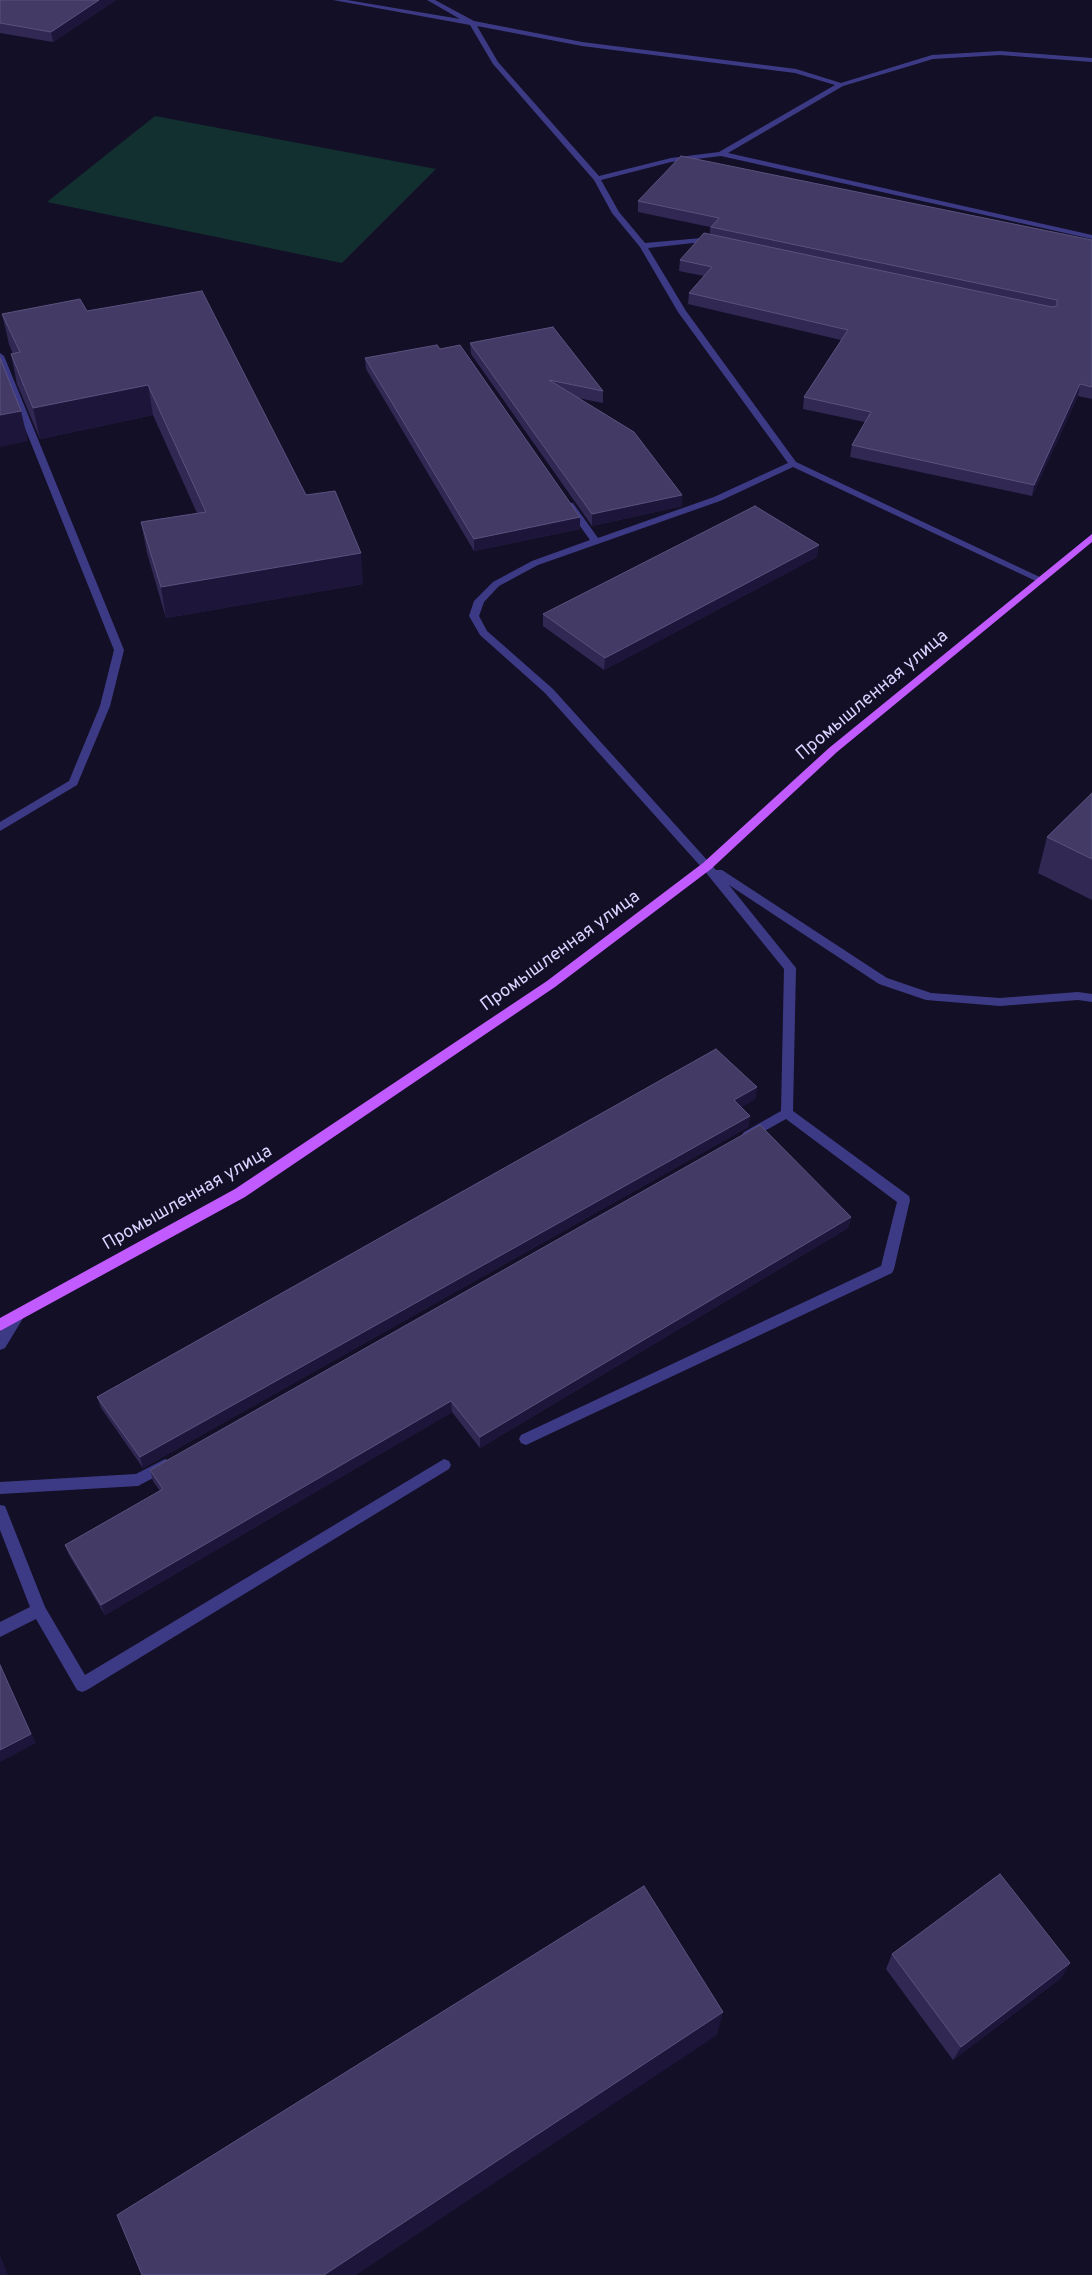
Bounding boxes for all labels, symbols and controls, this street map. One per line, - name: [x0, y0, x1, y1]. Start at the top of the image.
- street label: Промышленная улица: [793, 626, 953, 766]
- street label: Промышленная улица: [477, 887, 645, 1017]
- street label: Промышленная улица: [100, 1142, 276, 1256]

